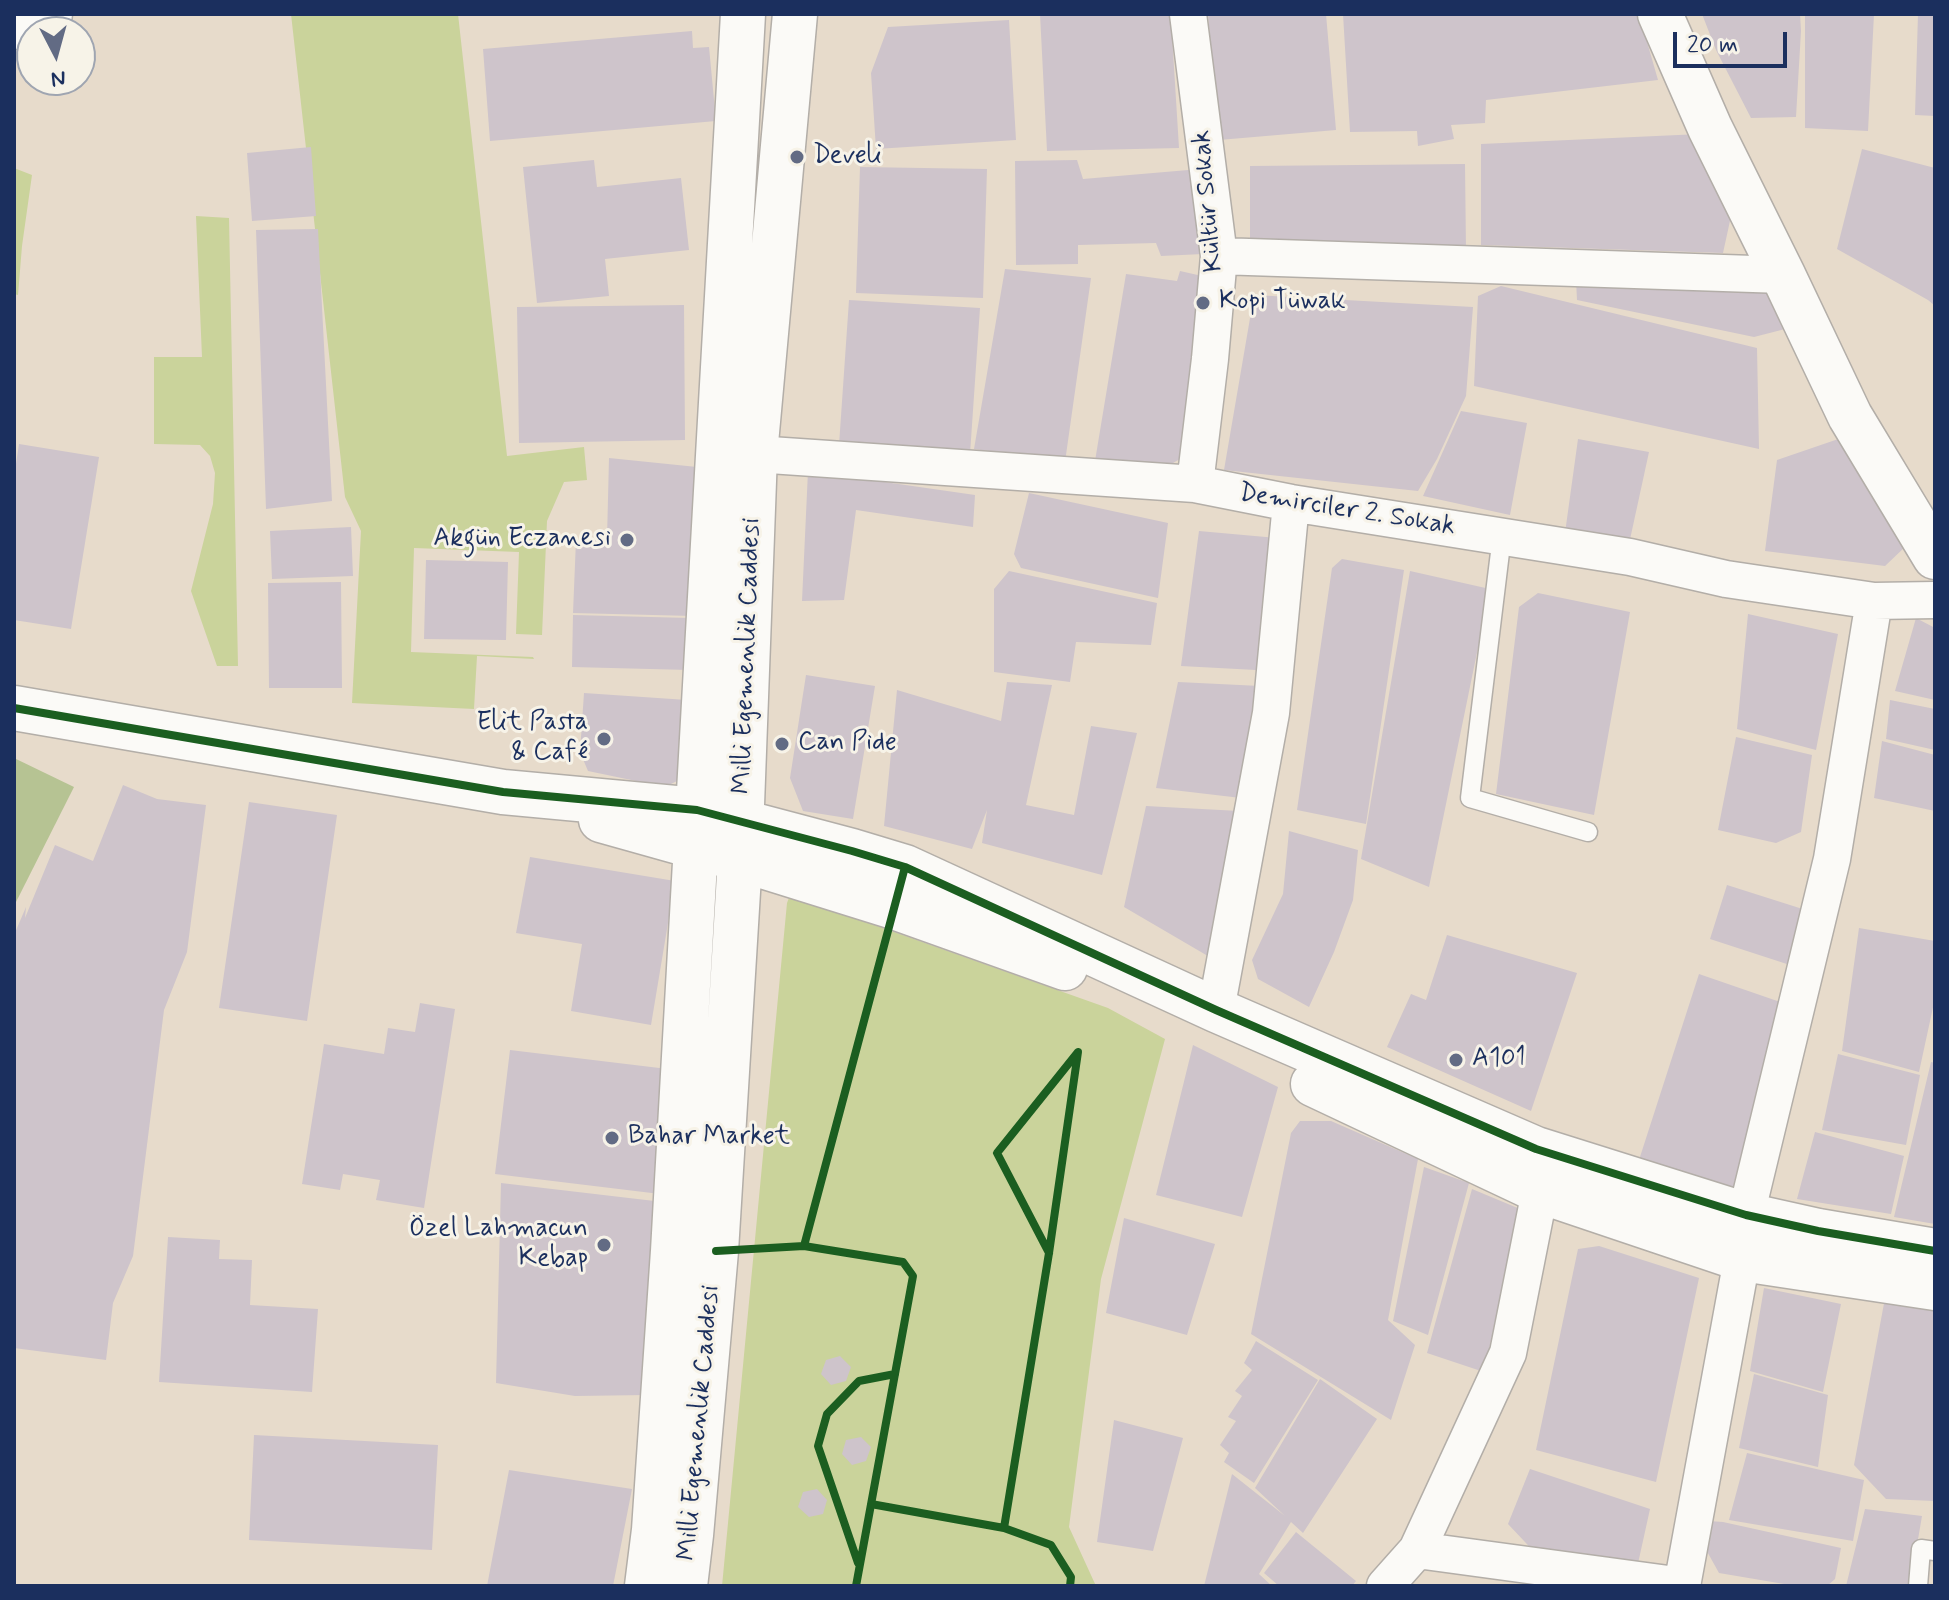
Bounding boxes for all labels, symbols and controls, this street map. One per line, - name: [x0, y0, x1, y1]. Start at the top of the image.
- north arrow: [16, 16, 96, 96]
- scale bar: [1677, 16, 1791, 66]
- text: 20 m: [1687, 30, 1738, 61]
- text: N: [50, 63, 67, 93]
- street label: Kültür Sokak: [1187, 129, 1231, 273]
- place label: Develi: [813, 141, 882, 173]
- marker: Develi: [788, 148, 806, 166]
- place label: Kopi Tüwak: [1219, 287, 1346, 319]
- marker: Kopi Tüwak: [1194, 294, 1212, 312]
- street label: Demirciler 2. Sokak: [1237, 479, 1457, 543]
- street label: Milli Egemenlik Caddesi: [728, 517, 768, 795]
- place label: Akgün Eczanesi: [433, 524, 611, 556]
- marker: Akgün Eczanesi: [618, 531, 636, 549]
- place label: Elit Pasta & Café: [476, 708, 588, 770]
- place label: Can Pide: [798, 728, 897, 760]
- marker: Elit Pasta & Café: [595, 730, 613, 748]
- marker: Can Pide: [773, 735, 791, 753]
- place label: A101: [1472, 1044, 1526, 1076]
- marker: A101: [1447, 1051, 1465, 1069]
- place label: Bahar Market: [628, 1122, 790, 1154]
- marker: Bahar Market: [603, 1129, 621, 1147]
- place label: Özel Lahmacun Kebap: [409, 1214, 588, 1276]
- marker: Özel Lahmacun Kebap: [595, 1236, 613, 1254]
- street label: Milli Egemenlik Caddesi: [672, 1284, 728, 1562]

